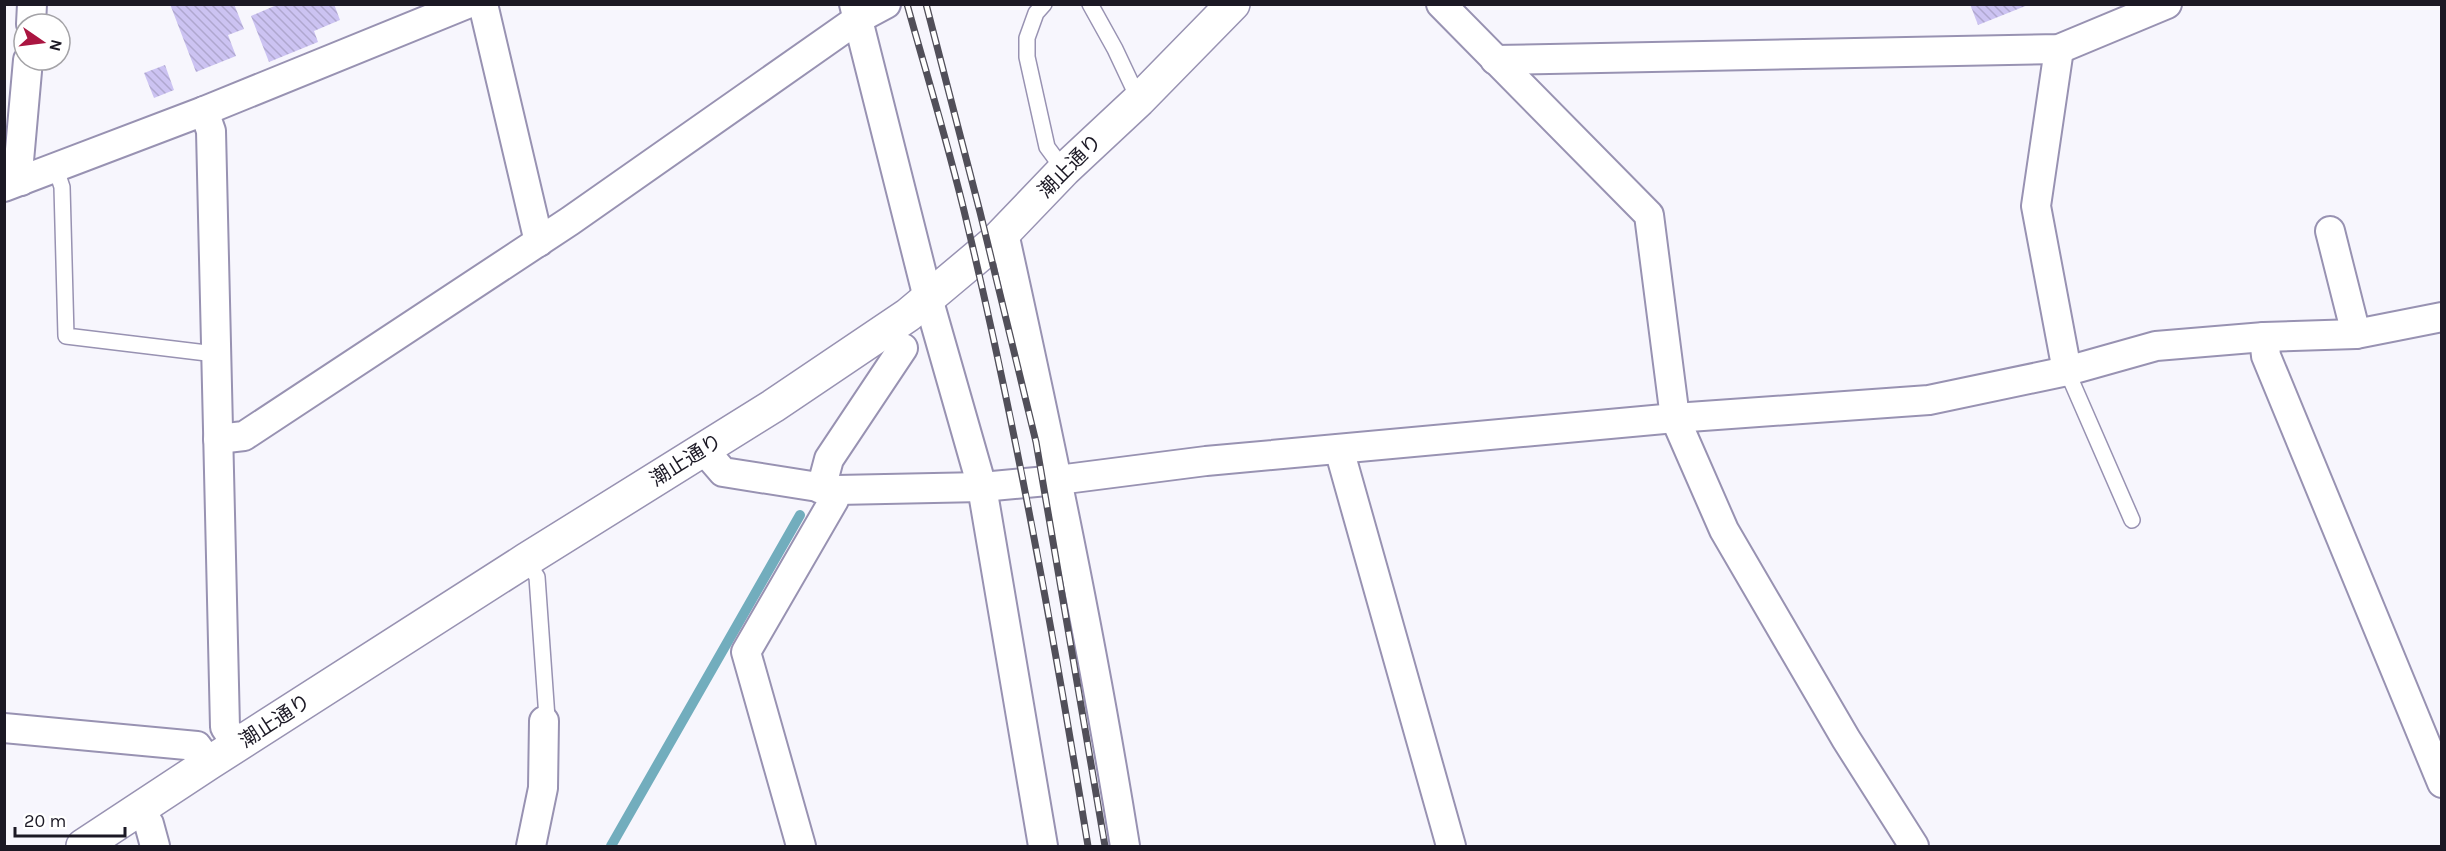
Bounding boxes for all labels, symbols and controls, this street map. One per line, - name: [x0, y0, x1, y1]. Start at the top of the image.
- north arrow: [12, 12, 72, 72]
- text: N: [45, 38, 67, 53]
- street label: 潮止通り: [1034, 130, 1106, 202]
- street label: 潮止通り: [646, 429, 726, 491]
- street label: 潮止通り: [235, 690, 315, 752]
- scale bar: [15, 800, 124, 838]
- text: 20 m: [24, 810, 66, 832]

